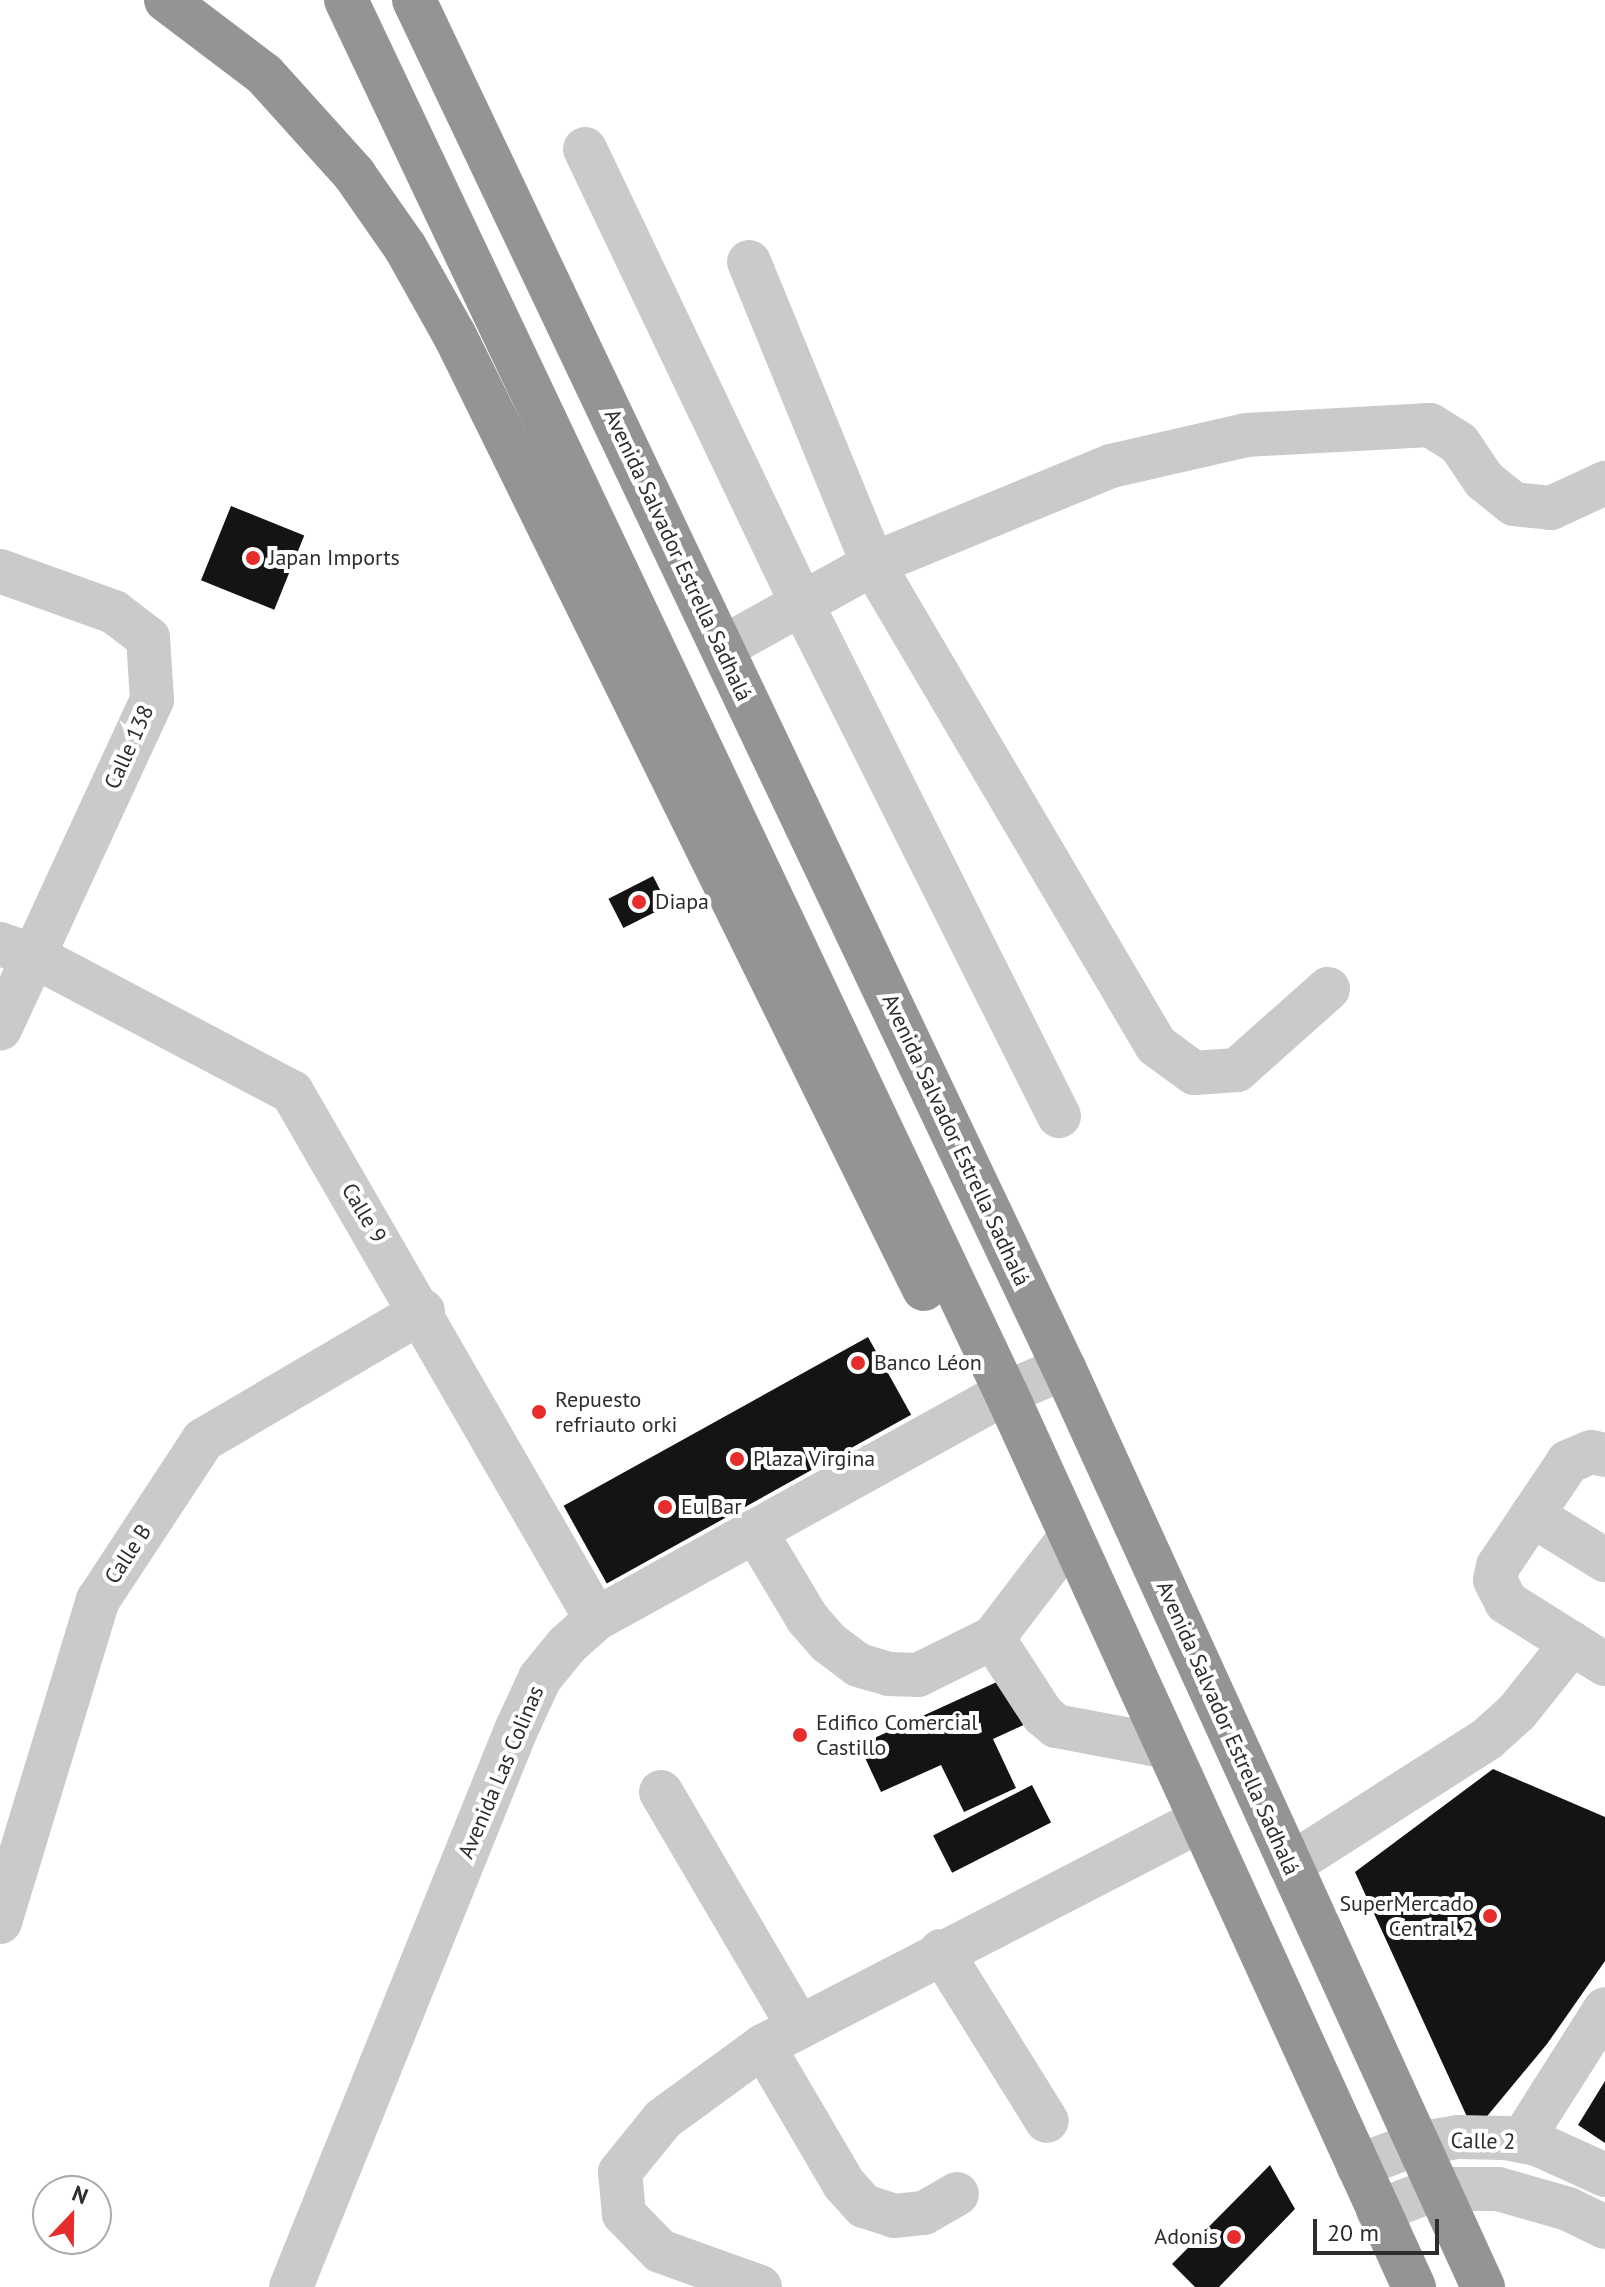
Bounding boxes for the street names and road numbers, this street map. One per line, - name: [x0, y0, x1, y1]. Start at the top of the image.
- street label: Avenida Salvador Estrella Sadhalá: [599, 405, 757, 705]
- street label: Calle 138: [99, 701, 159, 793]
- street label: Avenida Salvador Estrella Sadhalá: [877, 990, 1035, 1290]
- street label: Calle 9: [336, 1178, 392, 1248]
- street label: Calle B: [99, 1519, 157, 1589]
- street label: Avenida Salvador Estrella Sadhalá: [1151, 1577, 1305, 1879]
- street label: Avenida Las Colinas: [453, 1682, 549, 1862]
- street label: Calle 2: [1450, 2127, 1516, 2155]

